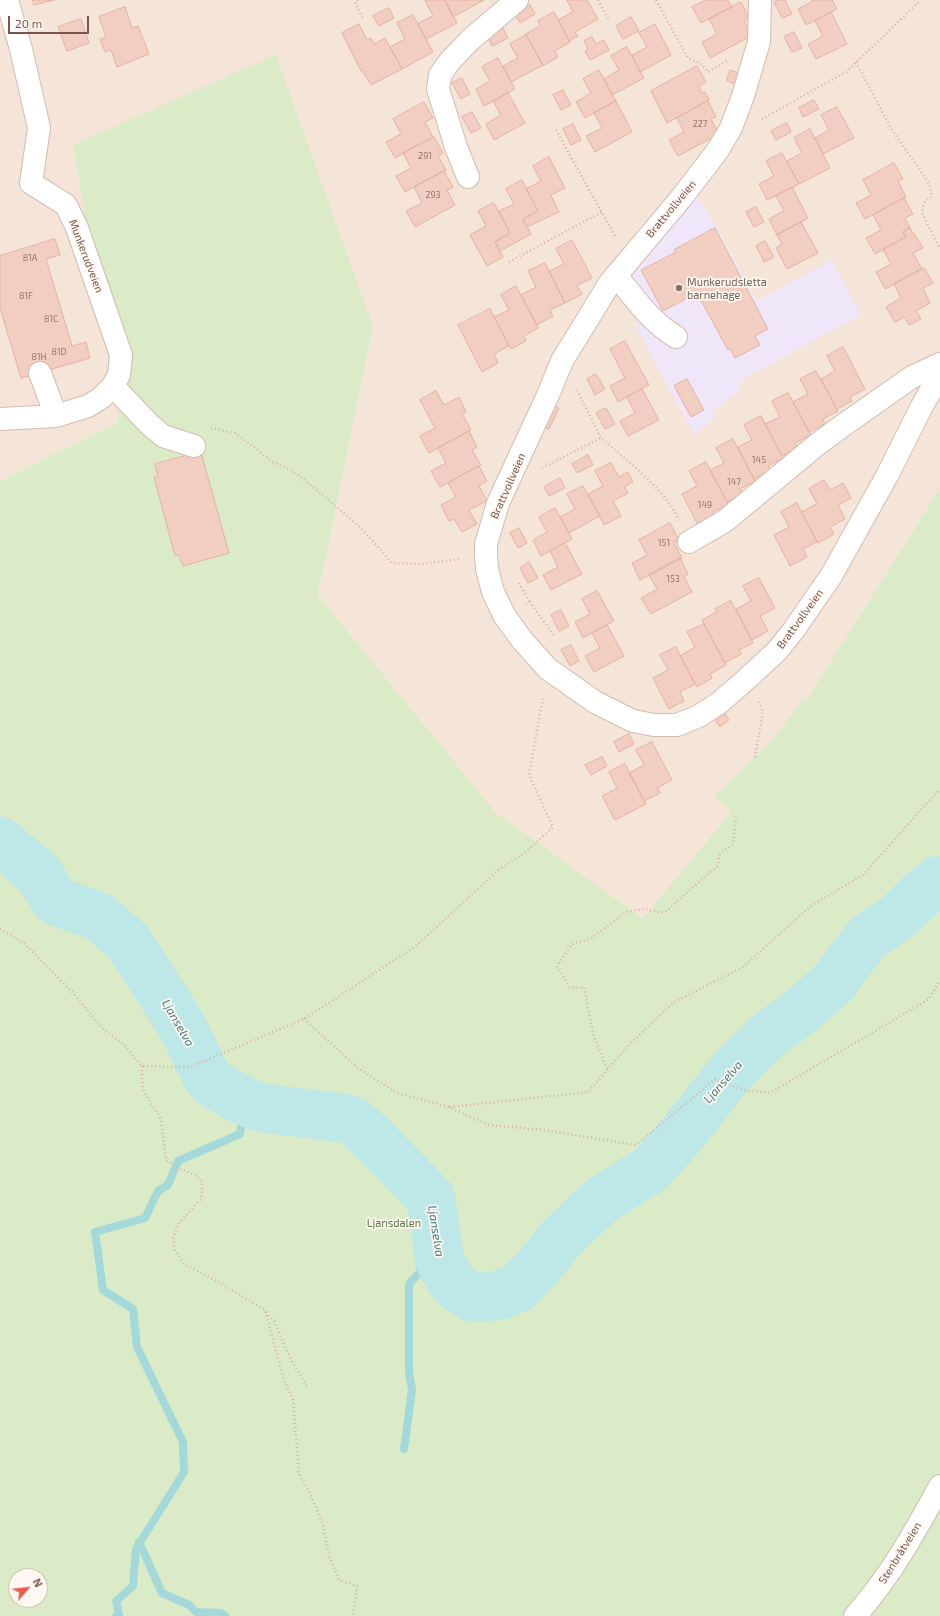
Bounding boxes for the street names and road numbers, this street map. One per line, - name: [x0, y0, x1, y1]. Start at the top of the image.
- street label: Brattvollveien: [643, 178, 699, 240]
- street label: Munkerudveien: [66, 218, 106, 294]
- street label: Brattvollveien: [488, 451, 528, 521]
- street label: Brattvollveien: [774, 587, 826, 651]
- street label: Stenbråtveien: [876, 1520, 924, 1586]

